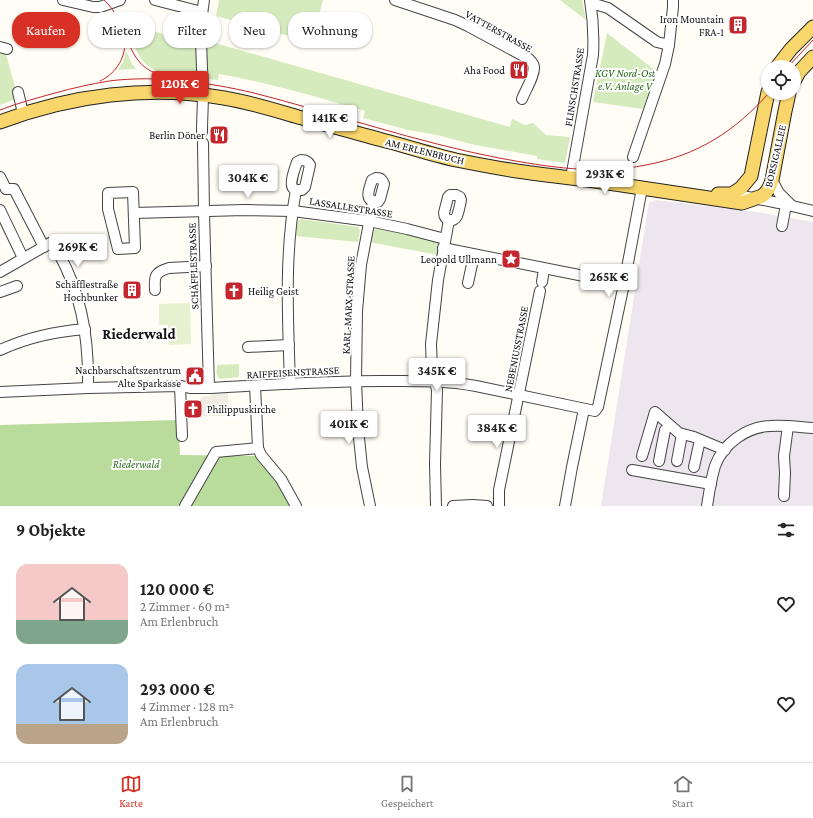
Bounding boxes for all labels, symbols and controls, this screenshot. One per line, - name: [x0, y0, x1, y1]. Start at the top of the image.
- street label: VATTERSTRASSE: [463, 8, 535, 54]
- chip: Kaufen: [12, 12, 80, 48]
- chip: Mieten: [88, 12, 155, 48]
- chip: Filter: [163, 12, 221, 48]
- chip: Neu: [229, 12, 280, 48]
- chip: Wohnung: [288, 12, 372, 48]
- place label: Iron Mountain FRA-1: [660, 13, 724, 38]
- building icon: Iron Mountain FRA-1: [727, 14, 749, 36]
- street label: FLINSCHSTRASSE: [562, 47, 586, 127]
- restaurant icon: Aha Food: [508, 59, 530, 81]
- map controls: [761, 60, 801, 100]
- button: locate: [761, 60, 801, 100]
- place label: Aha Food: [464, 64, 505, 76]
- park label: KGV Nord-Ost e.V. Anlage V: [595, 67, 656, 93]
- pin: 120K €: [147, 71, 213, 105]
- text: 120K €: [161, 76, 199, 91]
- pin: 141K €: [297, 105, 363, 139]
- text: 141K €: [312, 110, 348, 125]
- street label: BORSIGALLEE: [762, 123, 788, 189]
- restaurant icon: Berlin Döner: [208, 124, 230, 146]
- place label: Berlin Döner: [149, 129, 205, 141]
- street label: AM ERLENBRUCH: [384, 135, 466, 167]
- pin: 293K €: [572, 161, 638, 195]
- pin: 304K €: [215, 165, 281, 199]
- text: 293K €: [585, 166, 625, 181]
- text: 304K €: [228, 170, 268, 185]
- street label: LASSALLESTRASSE: [308, 194, 394, 220]
- street label: SCHÄFFLESTRASSE: [185, 222, 201, 310]
- pin: 269K €: [45, 234, 111, 268]
- text: 269K €: [58, 239, 98, 254]
- place icon: Leopold Ullmann: [500, 248, 522, 270]
- place label: Leopold Ullmann: [421, 253, 497, 266]
- street label: KARL-MARX-STRASSE: [339, 255, 357, 355]
- pin: 265K €: [576, 264, 642, 298]
- text: 265K €: [589, 269, 629, 284]
- place label: Schäfflestraße Hochbunker: [56, 278, 118, 303]
- building icon: Schäfflestraße Hochbunker: [121, 279, 143, 301]
- church icon: Heilig Geist: [223, 280, 245, 302]
- place label: Heilig Geist: [248, 285, 299, 298]
- street label: NEBENIUSSTRASSE: [502, 305, 530, 393]
- district label: Riederwald: [102, 326, 176, 342]
- pin: 345K €: [404, 358, 470, 392]
- text: 345K €: [418, 363, 457, 378]
- place label: Nachbarschaftszentrum Alte Sparkasse: [75, 364, 181, 390]
- street label: RAIFFEISENSTRASSE: [246, 364, 340, 380]
- public building icon: Nachbarschaftszentrum Alte Sparkasse: [184, 365, 206, 387]
- church icon: Philippuskirche: [182, 398, 204, 420]
- place label: Philippuskirche: [207, 403, 276, 416]
- pin: 401K €: [316, 411, 382, 445]
- pin: 384K €: [464, 415, 530, 449]
- text: 401K €: [329, 416, 369, 431]
- text: 384K €: [477, 420, 517, 435]
- park label: Riederwald: [113, 458, 160, 470]
- icon: filters: [775, 519, 797, 541]
- text: 9 Objekte: [16, 521, 85, 540]
- icon: home: [48, 580, 96, 628]
- text: 120 000 €: [140, 580, 214, 599]
- icon: heart: [775, 593, 797, 615]
- text: 2 Zimmer · 60 m²: [140, 599, 230, 614]
- text: Am Erlenbruch: [140, 614, 218, 629]
- icon: home: [48, 680, 96, 728]
- text: 293 000 €: [140, 680, 215, 699]
- icon: heart: [775, 693, 797, 715]
- text: 4 Zimmer · 128 m²: [140, 699, 234, 714]
- text: Am Erlenbruch: [140, 714, 218, 729]
- tab: Karte: [119, 773, 143, 809]
- tab: Gespeichert: [381, 773, 434, 809]
- tab: Start: [672, 773, 694, 809]

